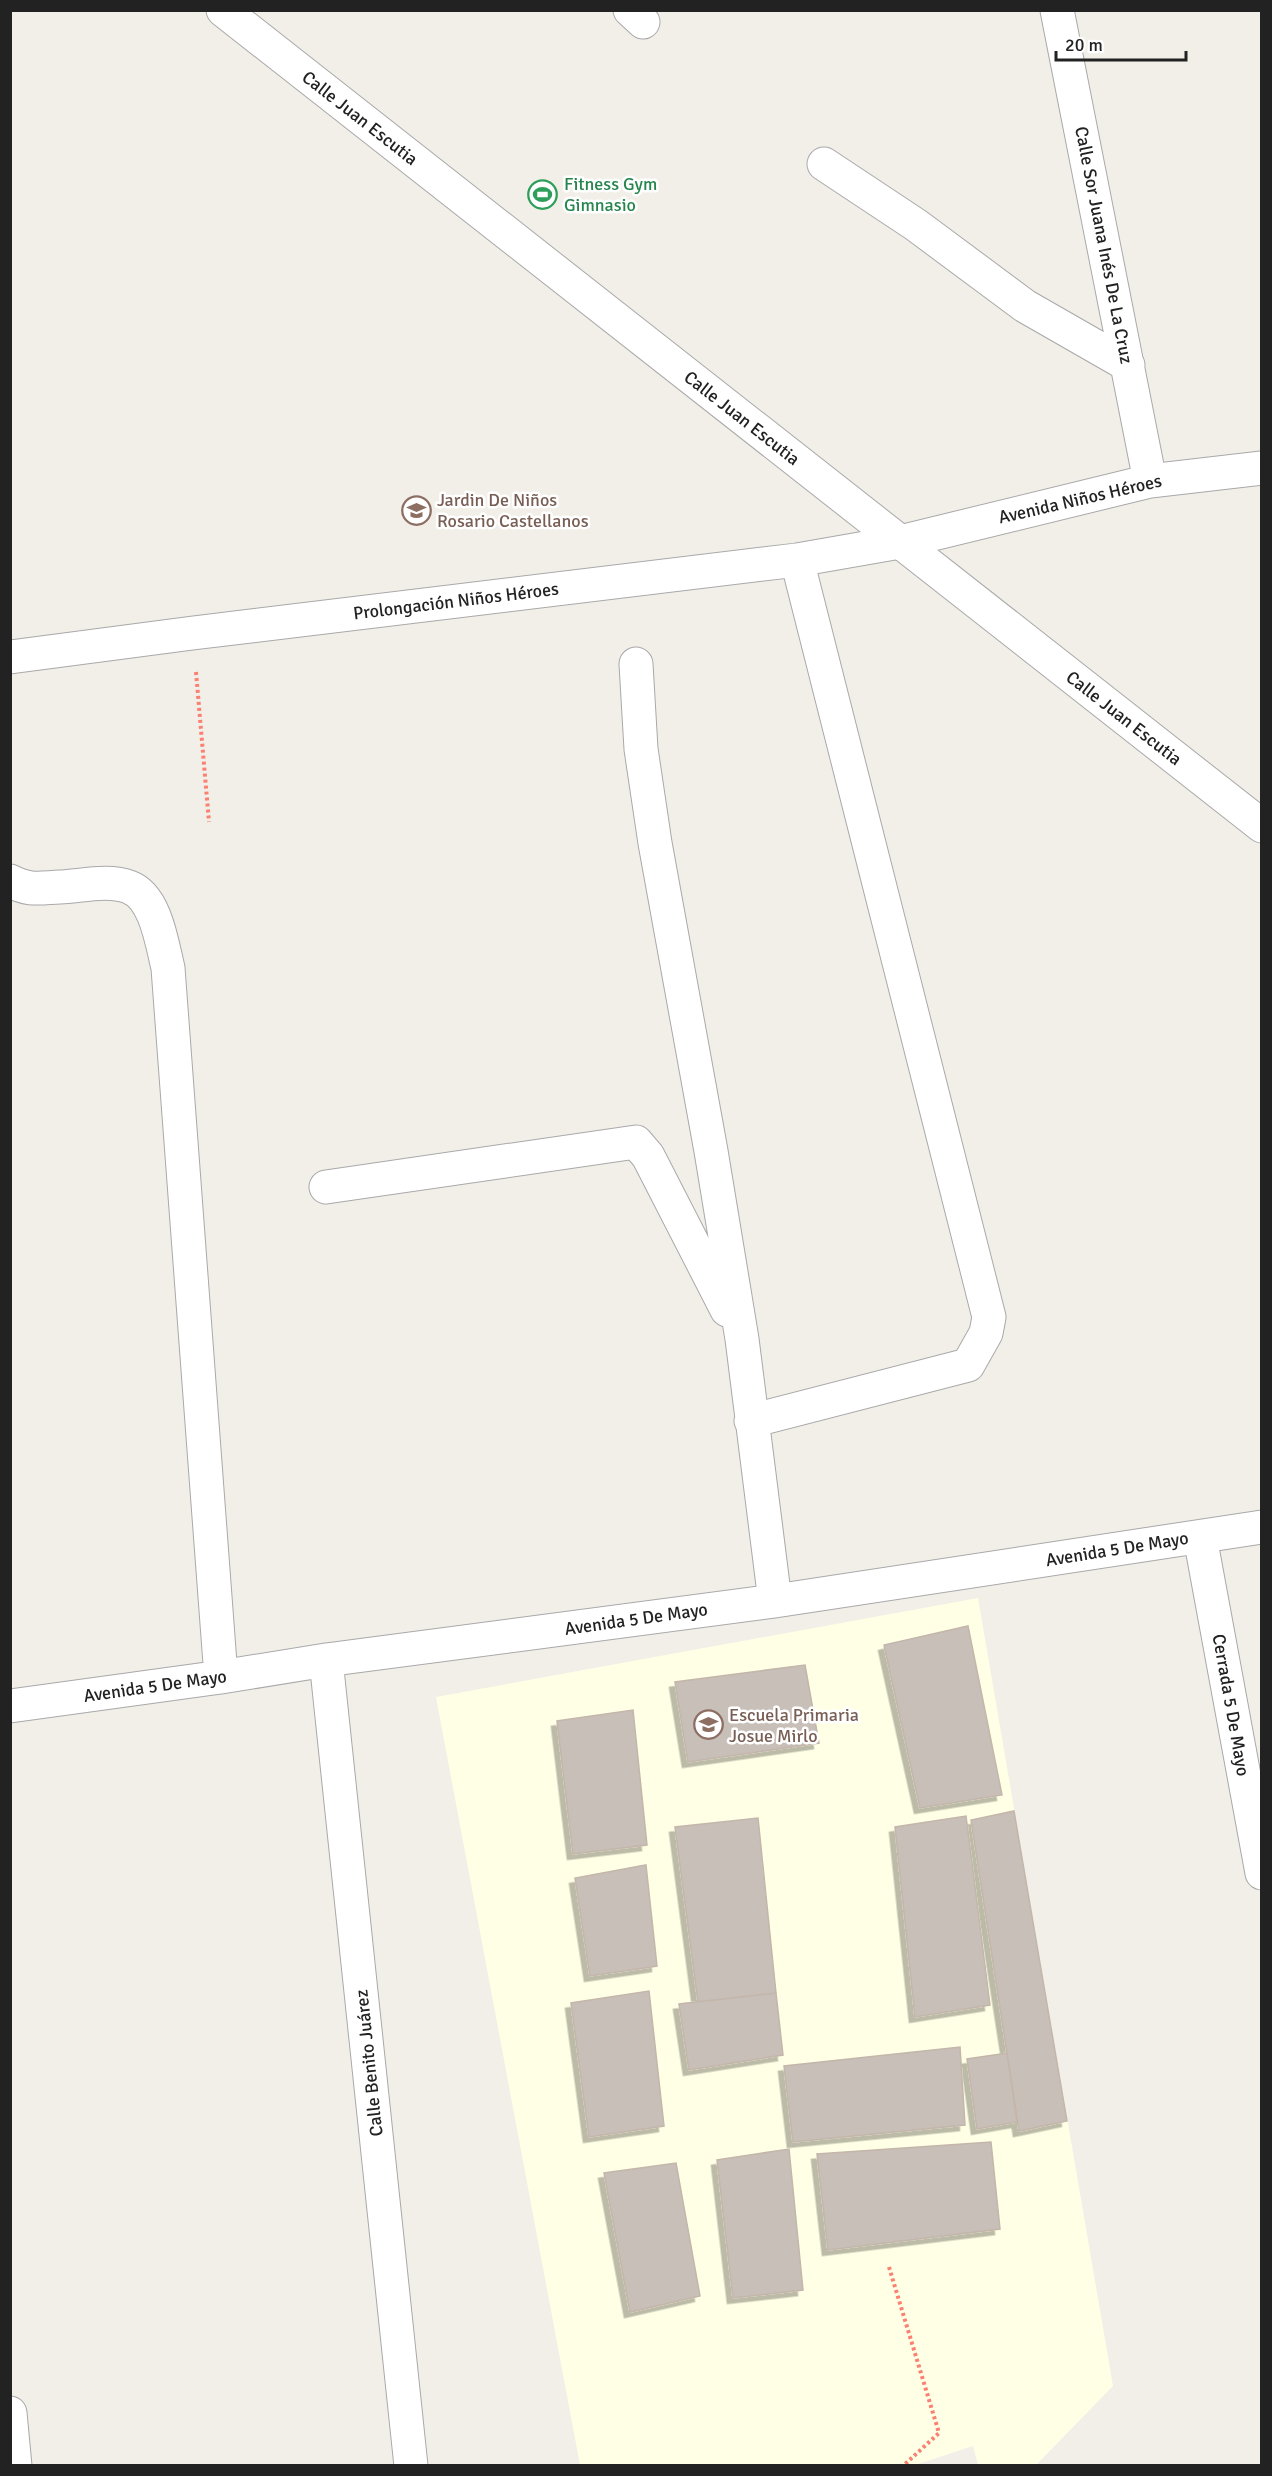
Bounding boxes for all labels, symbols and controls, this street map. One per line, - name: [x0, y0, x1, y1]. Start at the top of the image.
- scale bar: [1056, 24, 1186, 62]
- text: 20 m: [1065, 34, 1103, 56]
- street label: Calle Juan Escutia: [298, 66, 422, 170]
- street label: Calle Sor Juana Inés De La Cruz: [1070, 125, 1138, 365]
- place label: Fitness Gym Gimnasio: [564, 173, 657, 216]
- sports icon: Fitness Gym Gimnasio: [527, 178, 559, 210]
- street label: Calle Juan Escutia: [680, 366, 804, 470]
- street label: Avenida Niños Héroes: [996, 469, 1164, 528]
- place label: Jardin De Niños Rosario Castellanos: [437, 489, 589, 532]
- school or university icon: Jardin De Niños Rosario Castellanos: [400, 494, 432, 526]
- street label: Prolongación Niños Héroes: [352, 577, 560, 625]
- street label: Calle Juan Escutia: [1062, 666, 1186, 770]
- street label: Avenida 5 De Mayo: [1044, 1527, 1190, 1571]
- street label: Avenida 5 De Mayo: [563, 1598, 709, 1640]
- street label: Cerrada 5 De Mayo: [1208, 1632, 1254, 1778]
- street label: Avenida 5 De Mayo: [82, 1665, 228, 1707]
- place label: Escuela Primaria Josue Mirlo: [729, 1704, 859, 1747]
- school or university icon: Escuela Primaria Josue Mirlo: [692, 1709, 724, 1741]
- street label: Calle Benito Juárez: [350, 1989, 388, 2137]

